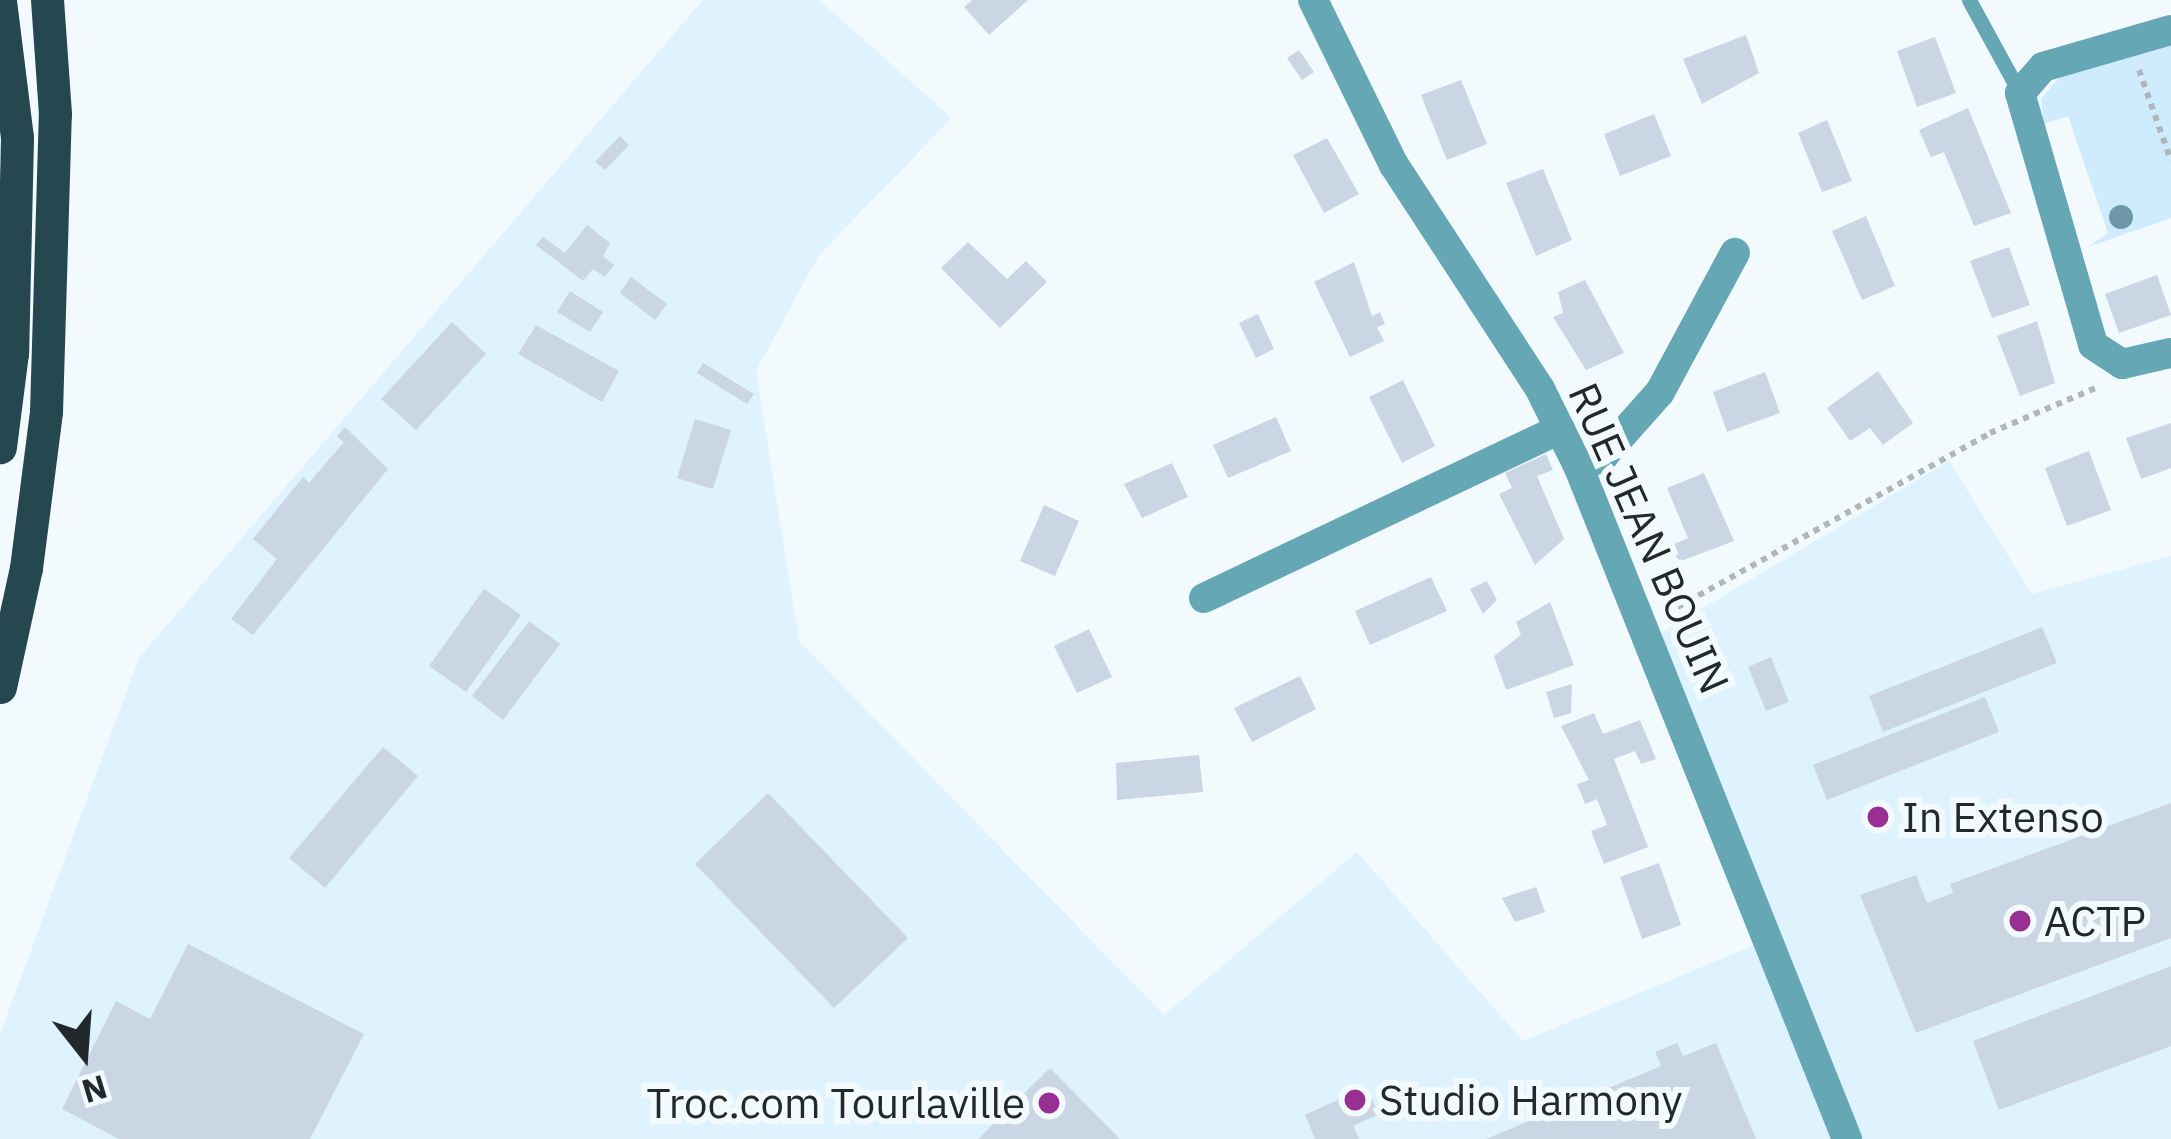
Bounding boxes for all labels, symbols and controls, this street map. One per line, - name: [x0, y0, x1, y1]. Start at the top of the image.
- street label: RUE JEAN BOUIN: [1558, 375, 1740, 701]
- place label: In Extenso: [1902, 792, 2104, 842]
- marker: In Extenso: [1865, 804, 1891, 830]
- place label: ACTP: [2044, 896, 2146, 946]
- marker: ACTP: [2007, 908, 2033, 934]
- north arrow: [24, 995, 144, 1115]
- text: N: [77, 1066, 112, 1114]
- place label: Studio Harmony: [1379, 1075, 1682, 1125]
- place label: Troc.com Tourlaville: [647, 1078, 1025, 1128]
- marker: Studio Harmony: [1342, 1087, 1368, 1113]
- marker: Troc.com Tourlaville: [1036, 1090, 1062, 1116]

